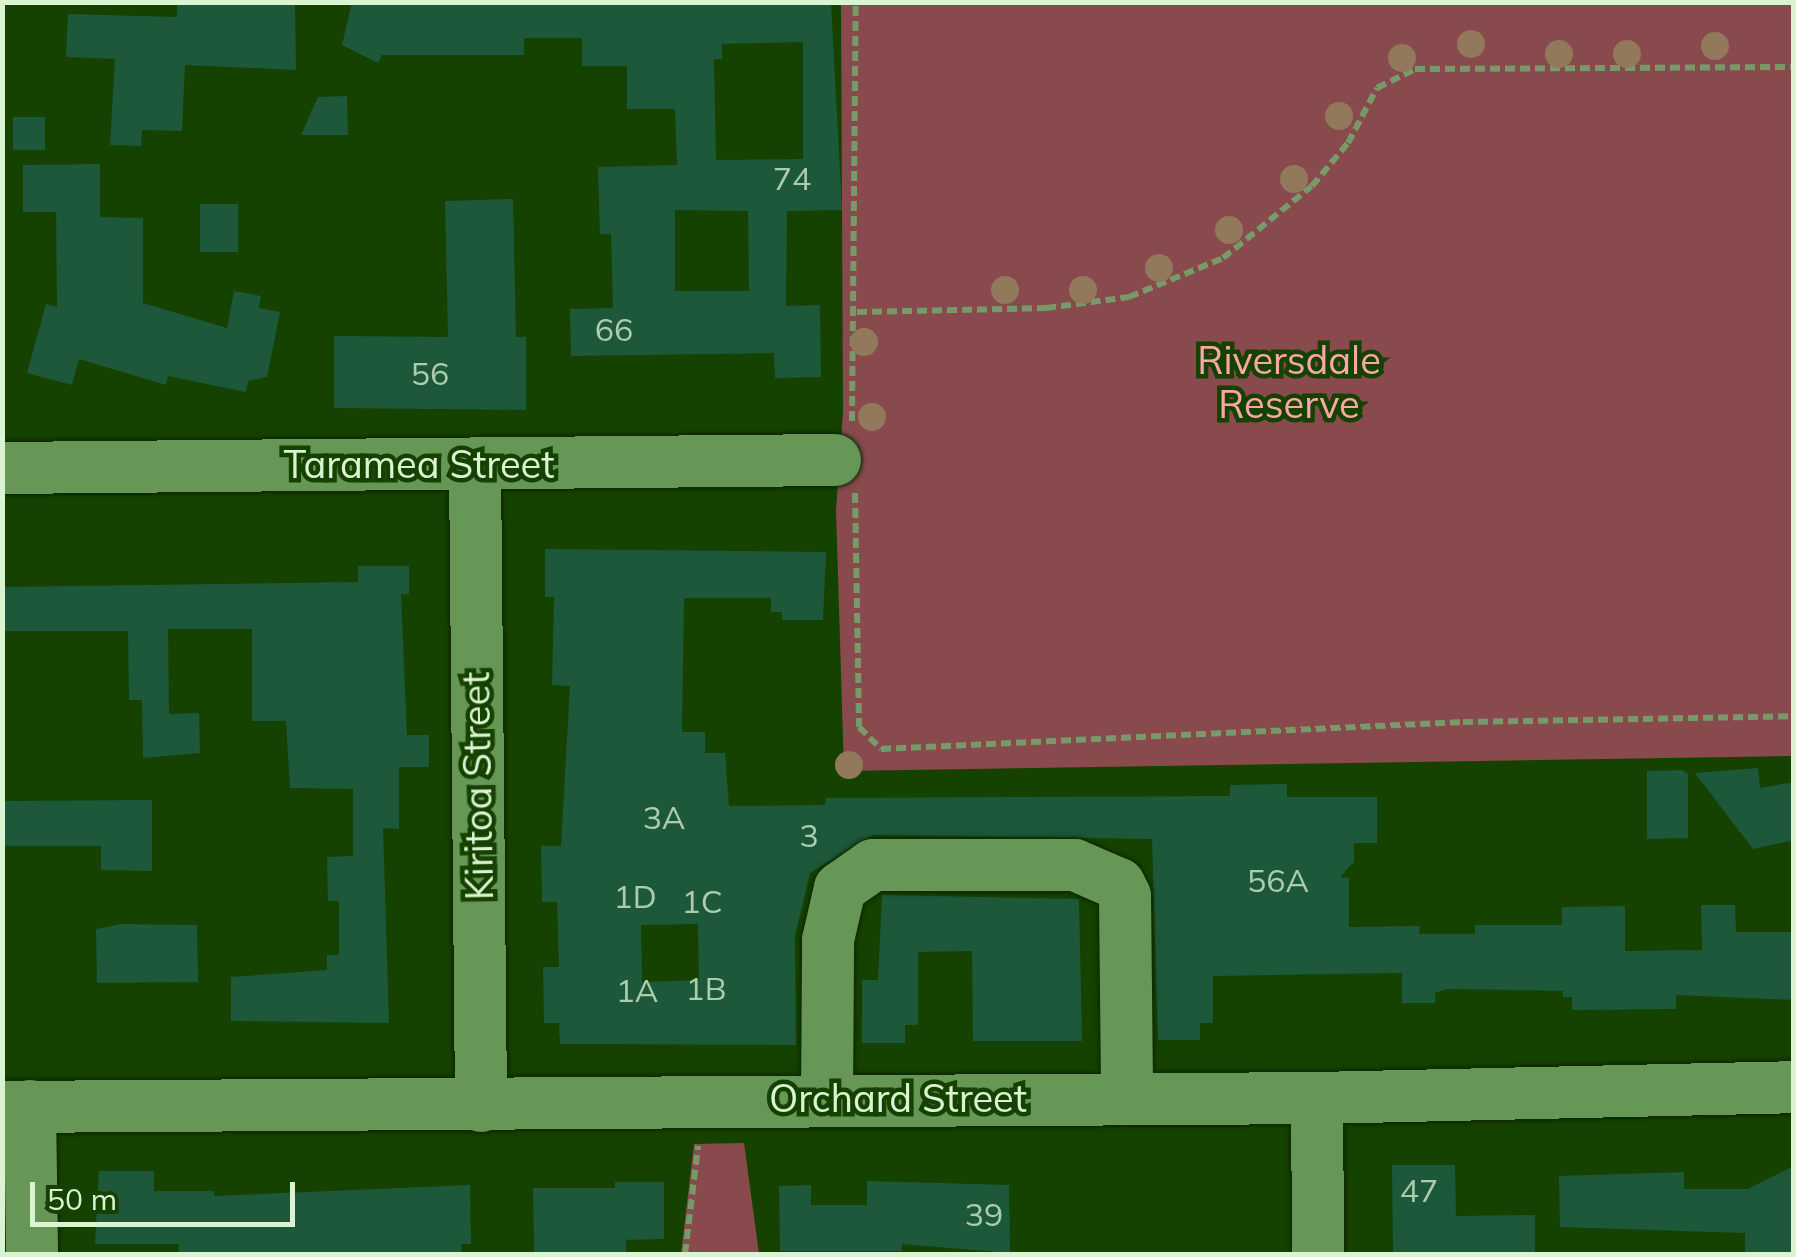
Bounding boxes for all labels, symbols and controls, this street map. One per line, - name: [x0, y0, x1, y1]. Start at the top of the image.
- house number: 74: [773, 159, 811, 197]
- house number: 66: [595, 310, 633, 348]
- park label: Riversdale Reserve: [1197, 338, 1381, 428]
- house number: 56: [411, 354, 449, 392]
- street label: Taramea Street: [283, 442, 555, 488]
- street label: Kiritoa Street: [453, 671, 503, 901]
- house number: 3A: [643, 798, 685, 836]
- house number: 3: [799, 816, 819, 854]
- house number: 56A: [1247, 861, 1309, 899]
- house number: 1D: [613, 877, 657, 915]
- house number: 1C: [681, 882, 723, 920]
- house number: 1B: [686, 969, 726, 1007]
- house number: 1A: [616, 971, 658, 1009]
- street label: Orchard Street: [769, 1076, 1027, 1122]
- scale bar: [35, 1162, 300, 1224]
- house number: 47: [1400, 1171, 1438, 1209]
- text: 50 m: [47, 1180, 117, 1218]
- house number: 39: [965, 1195, 1003, 1233]

